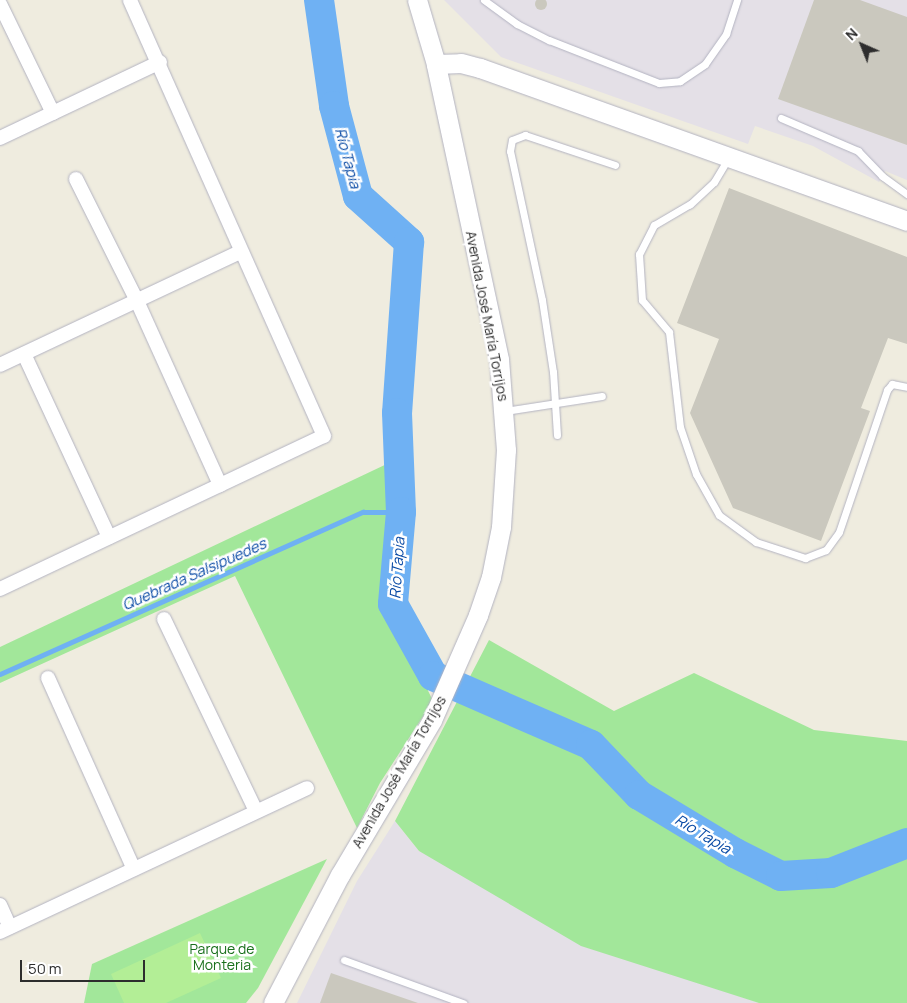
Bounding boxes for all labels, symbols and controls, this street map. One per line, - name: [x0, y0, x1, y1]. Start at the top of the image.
- north arrow: [837, 20, 887, 70]
- text: N: [841, 24, 861, 44]
- water label: Río Tapia: [331, 126, 365, 190]
- street label: Avenida José María Torrijos: [462, 229, 512, 403]
- water label: Quebrada Salsipuedes: [119, 534, 269, 614]
- water label: Río Tapia: [386, 537, 408, 599]
- street label: Avenida José María Torrijos: [348, 693, 450, 851]
- water label: Río Tapia: [672, 810, 734, 858]
- park label: Parque de Monteria: [189, 941, 255, 974]
- scale bar: [22, 950, 148, 982]
- text: 50 m: [28, 958, 62, 979]

